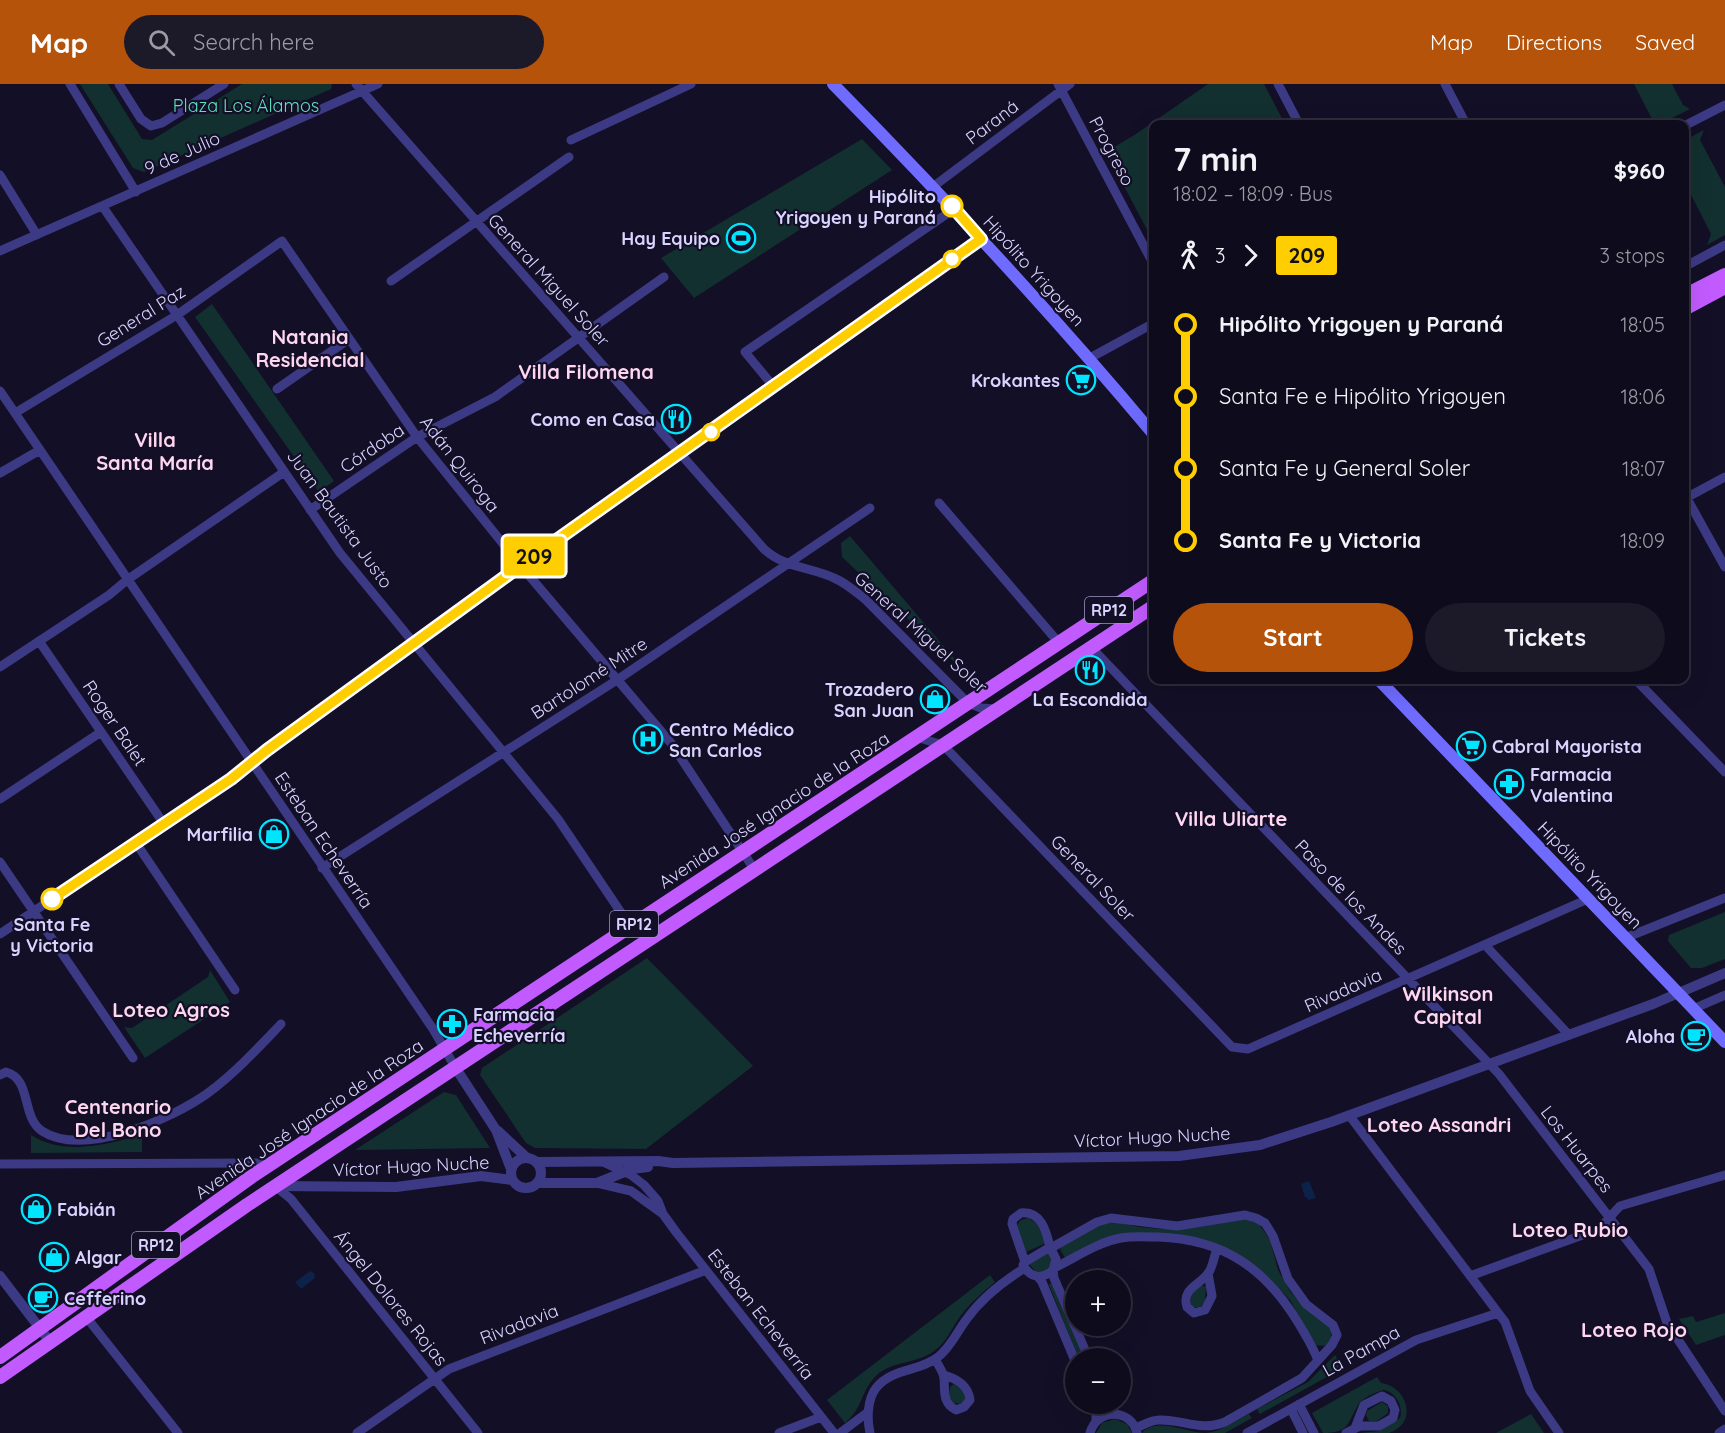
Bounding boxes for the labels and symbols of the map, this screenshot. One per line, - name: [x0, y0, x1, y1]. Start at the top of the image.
- park label: Plaza Los Álamos: [173, 94, 319, 117]
- street label: Paraná: [961, 95, 1023, 149]
- street label: Progreso: [1084, 112, 1140, 190]
- street label: 9 de Julio: [141, 126, 223, 180]
- place label: Hipólito Yrigoyen y Paraná: [776, 185, 936, 229]
- marker: Hipólito Yrigoyen y Paraná: [941, 195, 963, 217]
- street label: General Miguel Soler: [483, 209, 615, 351]
- street label: Hipólito Yrigoyen: [978, 211, 1090, 331]
- sports icon: Hay Equipo: [725, 222, 757, 254]
- place label: Hay Equipo: [621, 227, 720, 250]
- unlabelled marker: [943, 250, 961, 268]
- street label: General Paz: [92, 280, 190, 352]
- district label: Natania Residencial: [255, 324, 365, 372]
- district label: Villa Filomena: [518, 359, 654, 384]
- supermarket icon: Krokantes: [1065, 364, 1097, 396]
- place label: Krokantes: [971, 369, 1060, 392]
- restaurant icon: Como en Casa: [660, 403, 692, 435]
- place label: Como en Casa: [531, 408, 655, 431]
- street label: Adán Quiroga: [415, 411, 505, 517]
- street label: Córdoba: [335, 418, 409, 478]
- unlabelled marker: [702, 423, 720, 441]
- district label: Villa Santa María: [96, 427, 214, 475]
- street label: Juan Bautista Justo: [282, 445, 398, 593]
- line badge: 209: [500, 536, 568, 576]
- street label: General Miguel Soler: [850, 566, 992, 698]
- road number: RP12: [1085, 597, 1133, 623]
- street label: Bartolomé Mitre: [526, 632, 652, 724]
- restaurant icon: La Escondida: [1074, 654, 1106, 686]
- street label: Roger Balet: [78, 676, 152, 770]
- place label: Trozadero San Juan: [825, 678, 914, 722]
- shop icon: Trozadero San Juan: [919, 683, 951, 715]
- place label: La Escondida: [1033, 688, 1147, 711]
- place label: Centro Médico San Carlos: [669, 718, 794, 762]
- hospital icon: Centro Médico San Carlos: [632, 723, 664, 755]
- street label: Avenida José Ignacio de la Roza: [654, 727, 894, 893]
- supermarket icon: Cabral Mayorista: [1455, 730, 1487, 762]
- place label: Cabral Mayorista: [1492, 735, 1642, 758]
- place label: Farmacia Valentina: [1530, 763, 1613, 807]
- street label: Esteban Echeverría: [270, 767, 378, 913]
- pharmacy icon: Farmacia Valentina: [1493, 768, 1525, 800]
- district label: Villa Uliarte: [1175, 806, 1287, 831]
- street label: Hipólito Yrigoyen: [1533, 816, 1647, 934]
- shop icon: Marfilia: [258, 818, 290, 850]
- place label: Marfilia: [187, 823, 253, 846]
- street label: General Soler: [1046, 830, 1140, 926]
- street label: Paso de los Andes: [1290, 835, 1412, 959]
- marker: Santa Fe y Victoria: [41, 888, 63, 910]
- road number: RP12: [610, 911, 658, 937]
- place label: Santa Fe y Victoria: [10, 913, 94, 957]
- street label: Rivadavia: [1301, 963, 1385, 1017]
- district label: Wilkinson Capital: [1402, 981, 1494, 1029]
- district label: Loteo Agros: [112, 997, 230, 1022]
- place label: Farmacia Echeverría: [473, 1003, 565, 1047]
- pharmacy icon: Farmacia Echeverría: [436, 1008, 468, 1040]
- cafe icon: Aloha: [1680, 1020, 1712, 1052]
- place label: Aloha: [1626, 1025, 1675, 1048]
- street label: Avenida José Ignacio de la Roza: [190, 1034, 428, 1204]
- district label: Centenario Del Bono: [65, 1094, 171, 1142]
- street label: Los Huarpes: [1536, 1101, 1618, 1197]
- district label: Loteo Assandri: [1367, 1112, 1511, 1137]
- street label: Víctor Hugo Nuche: [1073, 1121, 1231, 1153]
- street label: Víctor Hugo Nuche: [332, 1150, 490, 1182]
- shop icon: Fabián: [20, 1193, 52, 1225]
- place label: Fabián: [57, 1198, 116, 1221]
- district label: Loteo Rubio: [1512, 1217, 1628, 1242]
- street label: Ángel Dolores Rojas: [329, 1225, 453, 1371]
- road number: RP12: [132, 1232, 180, 1258]
- shop icon: Algar: [38, 1241, 70, 1273]
- street label: Esteban Echeverría: [703, 1244, 819, 1384]
- place label: Algar: [75, 1246, 122, 1269]
- cafe icon: Cefferino: [27, 1282, 59, 1314]
- place label: Cefferino: [64, 1287, 146, 1310]
- street label: Rivadavia: [477, 1299, 561, 1349]
- district label: Loteo Rojo: [1581, 1317, 1687, 1342]
- street label: La Pampa: [1318, 1320, 1404, 1382]

